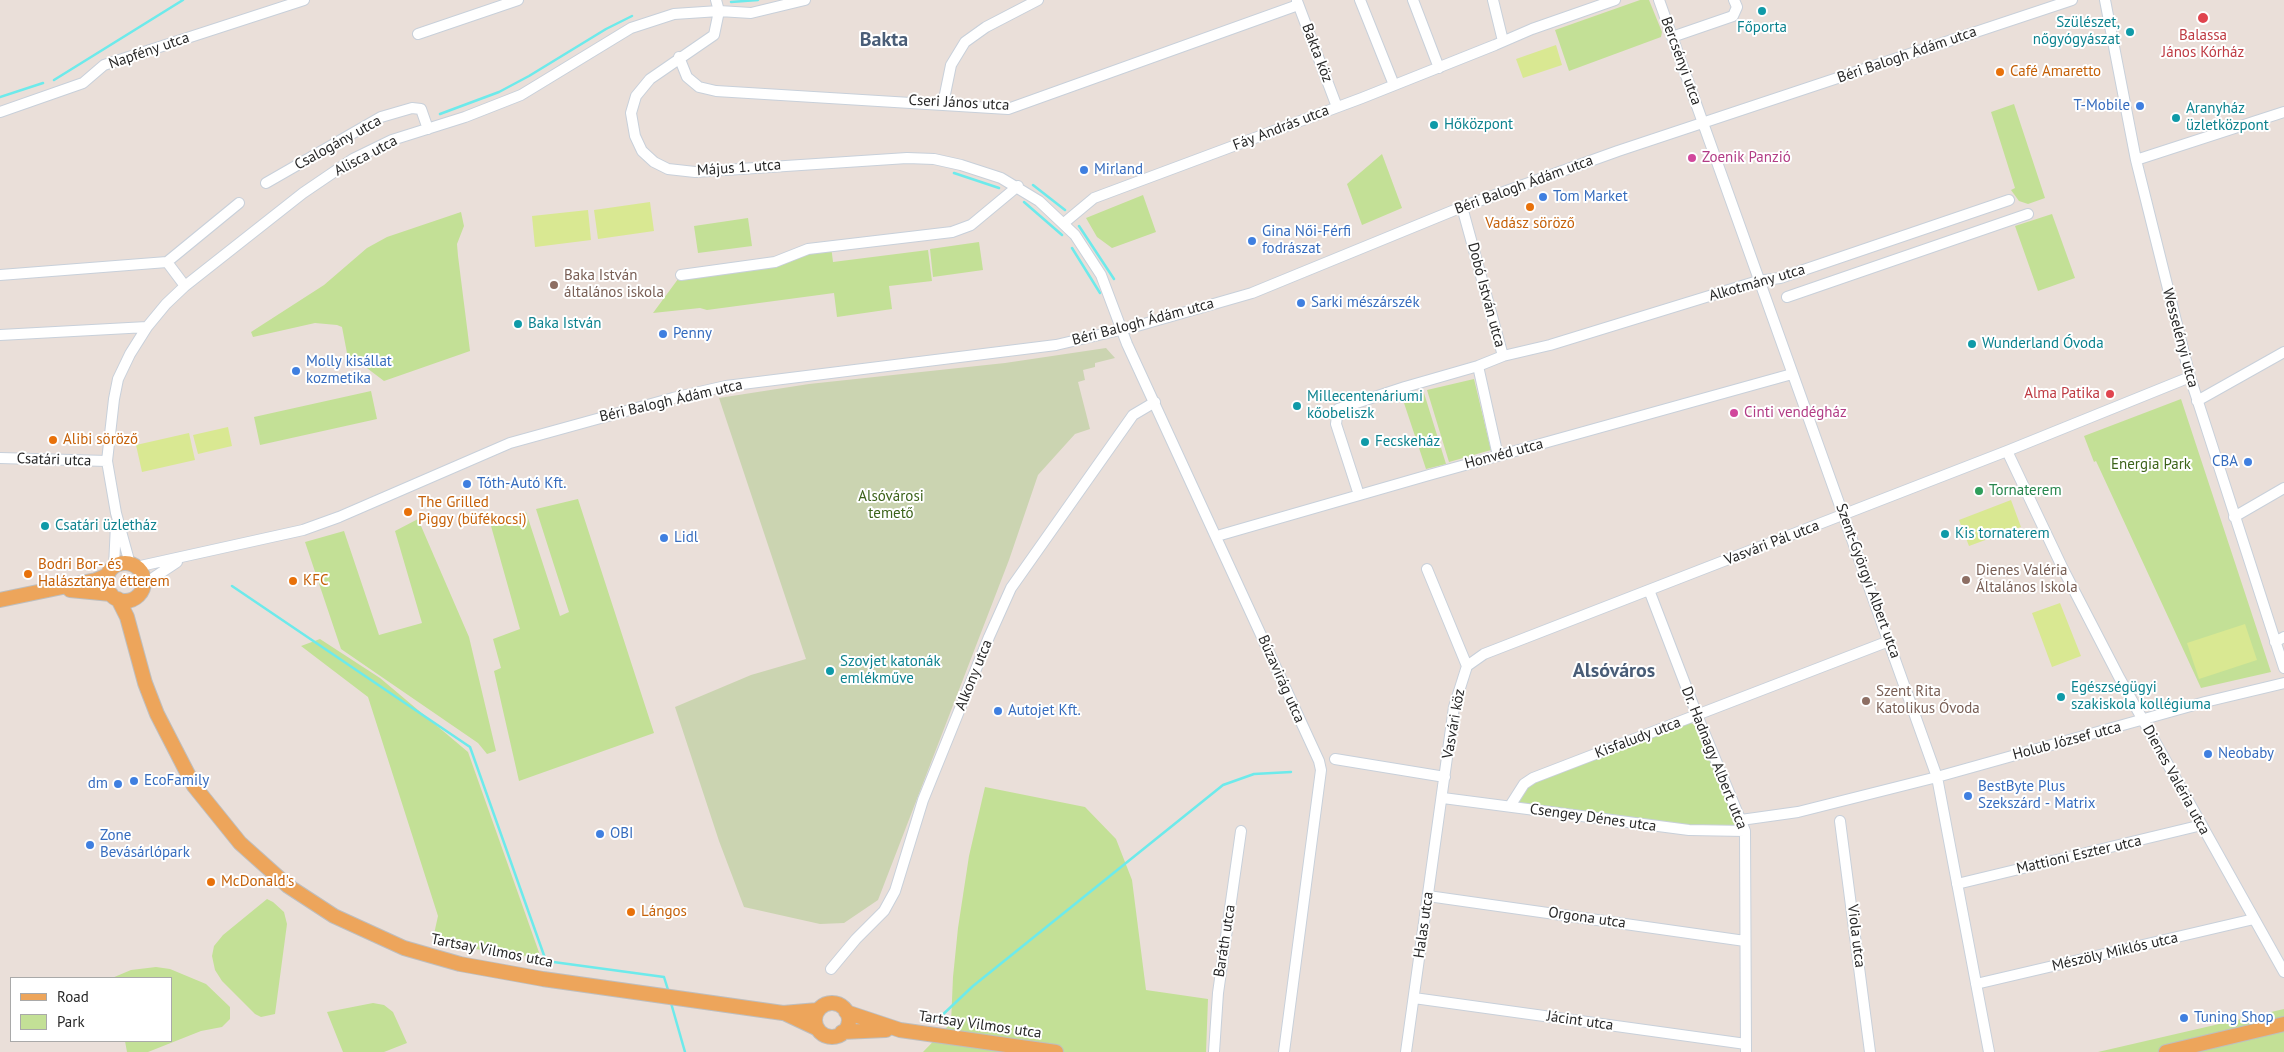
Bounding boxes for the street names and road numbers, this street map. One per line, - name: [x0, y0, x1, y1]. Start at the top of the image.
- street label: Bercsényi utca: [1657, 14, 1705, 108]
- street label: Bakta köz: [1298, 21, 1336, 85]
- street label: Béri Balogh Ádám utca: [1835, 23, 1979, 87]
- street label: Napfény utca: [106, 29, 192, 73]
- street label: Cseri János utca: [908, 91, 1010, 115]
- street label: Fáy András utca: [1230, 101, 1332, 155]
- street label: Csalogány utca: [291, 112, 385, 174]
- street label: Alisca utca: [331, 132, 401, 180]
- street label: Béri Balogh Ádám utca: [1452, 152, 1596, 218]
- street label: Május 1. utca: [696, 156, 782, 180]
- street label: Dobó István utca: [1463, 241, 1509, 349]
- street label: Alkotmány utca: [1707, 261, 1807, 305]
- street label: Wesselényi utca: [2158, 286, 2202, 390]
- street label: Béri Balogh Ádám utca: [1070, 294, 1216, 350]
- street label: Béri Balogh Ádám utca: [598, 376, 744, 426]
- street label: Honvéd utca: [1463, 435, 1545, 473]
- street label: Csatári utca: [16, 450, 92, 470]
- street label: Szent-Györgyi Albert utca: [1832, 501, 1904, 661]
- street label: Vasvári Pál utca: [1722, 517, 1822, 569]
- street label: Búzavirág utca: [1254, 632, 1308, 726]
- street label: Alkony utca: [952, 637, 996, 713]
- street label: Dr. Hadnagy Albert utca: [1677, 684, 1751, 832]
- street label: Vasvári köz: [1439, 688, 1469, 760]
- street label: Kisfaludy utca: [1593, 713, 1683, 763]
- street label: Holub József utca: [2011, 718, 2123, 764]
- street label: Dienes Valéria utca: [2138, 722, 2214, 838]
- street label: Csengey Dénes utca: [1529, 800, 1657, 836]
- street label: Mattioni Eszter utca: [2015, 832, 2143, 878]
- street label: Halas utca: [1410, 891, 1438, 959]
- street label: Baráth utca: [1210, 903, 1240, 979]
- street label: Viola utca: [1843, 903, 1869, 969]
- street label: Orgona utca: [1547, 904, 1627, 932]
- street label: Mészöly Miklós utca: [2050, 929, 2180, 975]
- street label: Tartsay Vilmos utca: [429, 930, 555, 972]
- street label: Tartsay Vilmos utca: [917, 1007, 1043, 1043]
- street label: Jácint utca: [1546, 1007, 1614, 1035]

